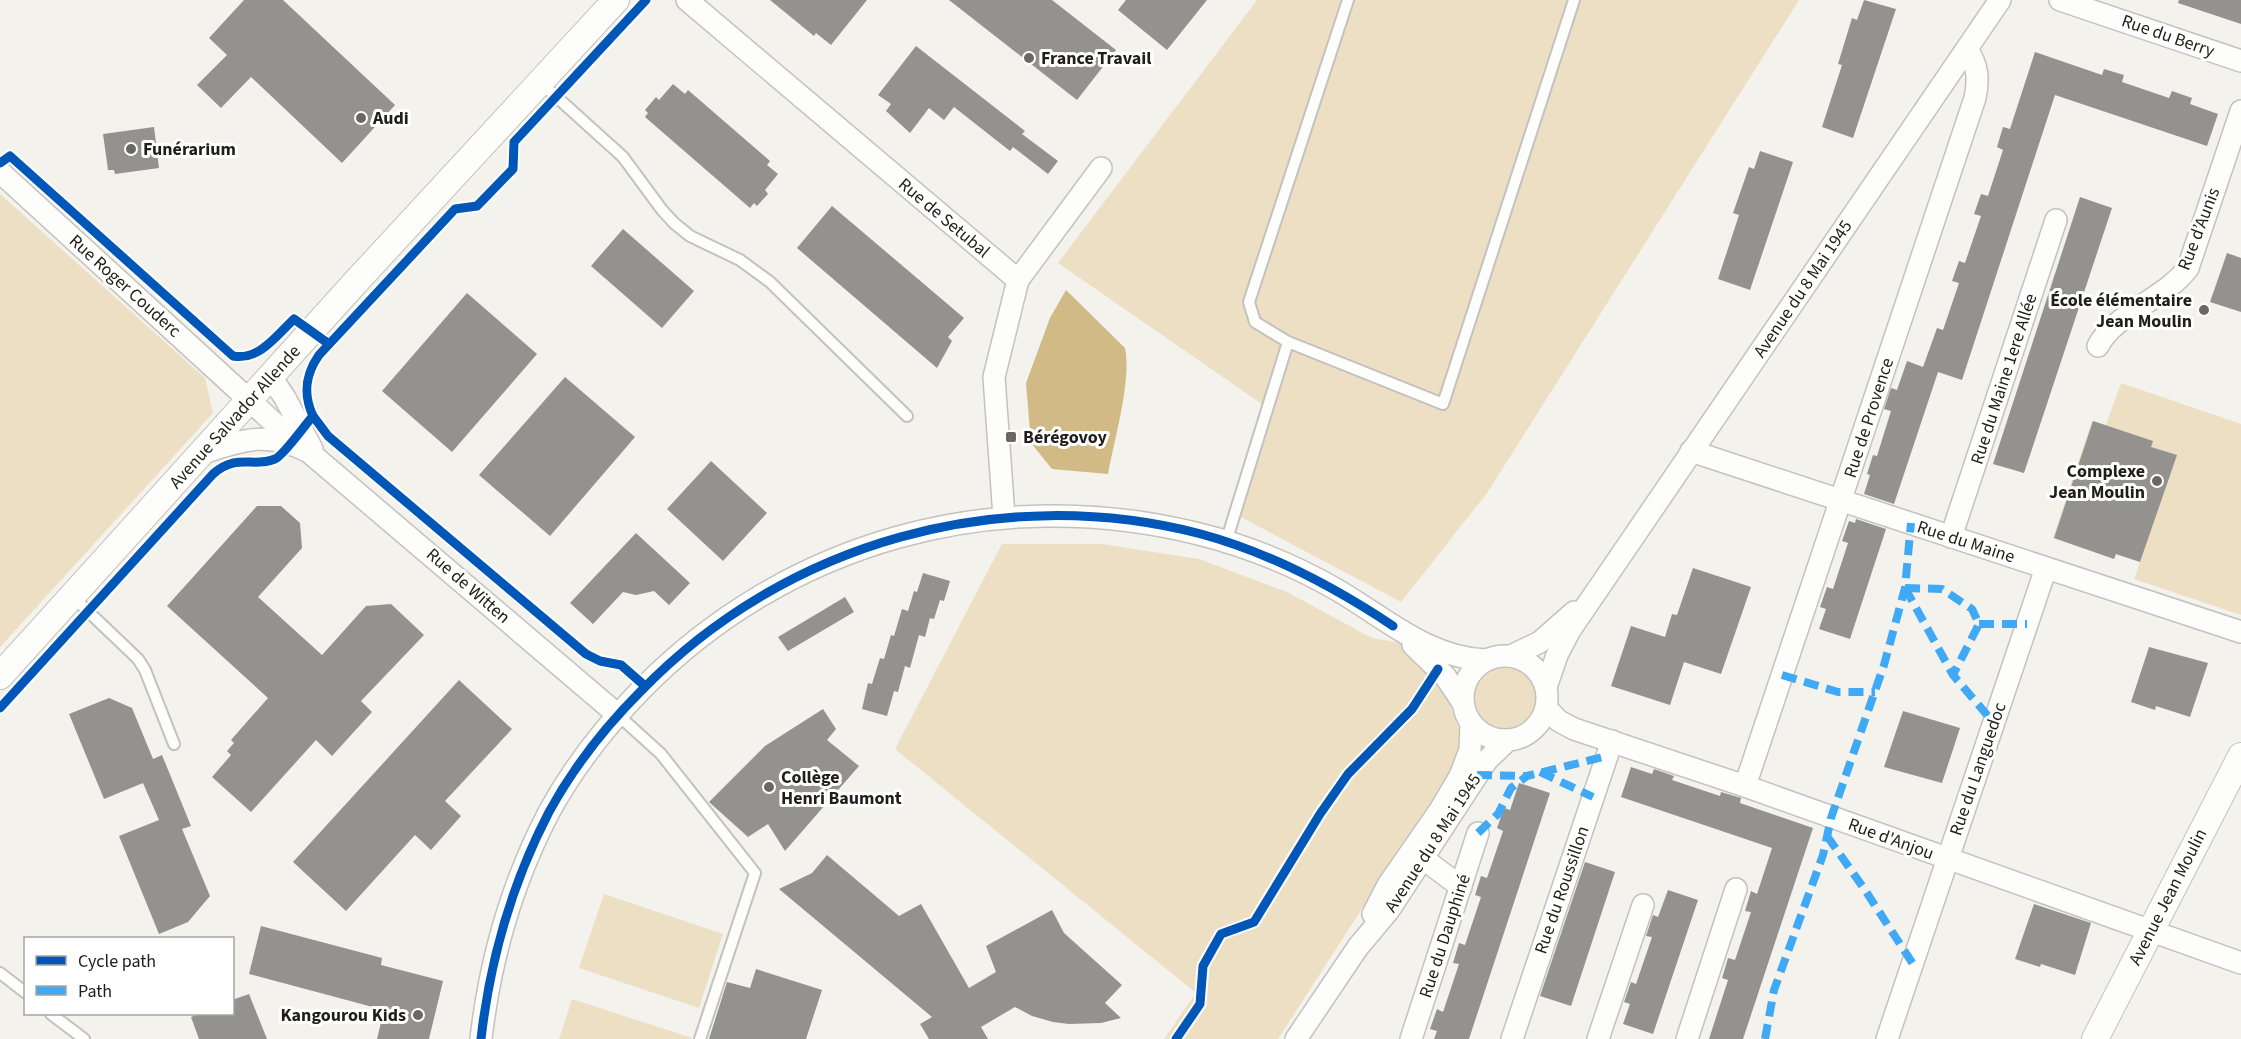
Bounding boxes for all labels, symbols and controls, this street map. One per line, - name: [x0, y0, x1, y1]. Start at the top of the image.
- street label: Rue du Berry: [2118, 8, 2218, 64]
- place label: France Travail: [1041, 46, 1151, 71]
- marker: France Travail: [1022, 51, 1036, 65]
- place label: Audi: [372, 106, 409, 131]
- marker: Audi: [354, 111, 368, 125]
- place label: Funérarium: [143, 137, 236, 162]
- marker: Funérarium: [124, 142, 138, 156]
- street label: Rue de Setubal: [893, 172, 995, 264]
- street label: Rue d’Aunis: [2172, 184, 2226, 274]
- street label: Avenue du 8 Mai 1945: [1748, 215, 1858, 363]
- street label: Rue Roger Couderc: [64, 229, 186, 343]
- place label: École élémentaire Jean Moulin: [2050, 288, 2192, 334]
- street label: Rue du Maine 1ere Allée: [1965, 290, 2043, 468]
- marker: École élémentaire Jean Moulin: [2197, 303, 2211, 317]
- street label: Avenue Salvador Allende: [164, 340, 306, 494]
- street label: Rue de Provence: [1838, 355, 1900, 481]
- place label: Bérégovoy: [1023, 425, 1108, 450]
- marker: Bérégovoy: [1004, 430, 1018, 444]
- place label: Complexe Jean Moulin: [2049, 459, 2145, 505]
- marker: Complexe Jean Moulin: [2150, 474, 2164, 488]
- street label: Rue du Maine: [1914, 514, 2018, 570]
- street label: Rue de Witten: [421, 542, 515, 630]
- street label: Rue du Languedoc: [1943, 699, 2013, 839]
- place label: Collège Henri Baumont: [781, 765, 902, 811]
- street label: Avenue du 8 Mai 1945: [1379, 769, 1487, 917]
- marker: Collège Henri Baumont: [762, 780, 776, 794]
- street label: Rue d'Anjou: [1845, 812, 1937, 866]
- street label: Rue du Roussillon: [1528, 823, 1596, 957]
- street label: Avenue Jean Moulin: [2123, 824, 2213, 970]
- street label: Rue du Dauphiné: [1413, 871, 1477, 1001]
- legend: [24, 937, 234, 1015]
- text: Cycle path: [78, 949, 156, 974]
- text: Path: [78, 979, 112, 1004]
- place label: Kangourou Kids: [281, 1003, 406, 1028]
- marker: Kangourou Kids: [411, 1008, 425, 1022]

